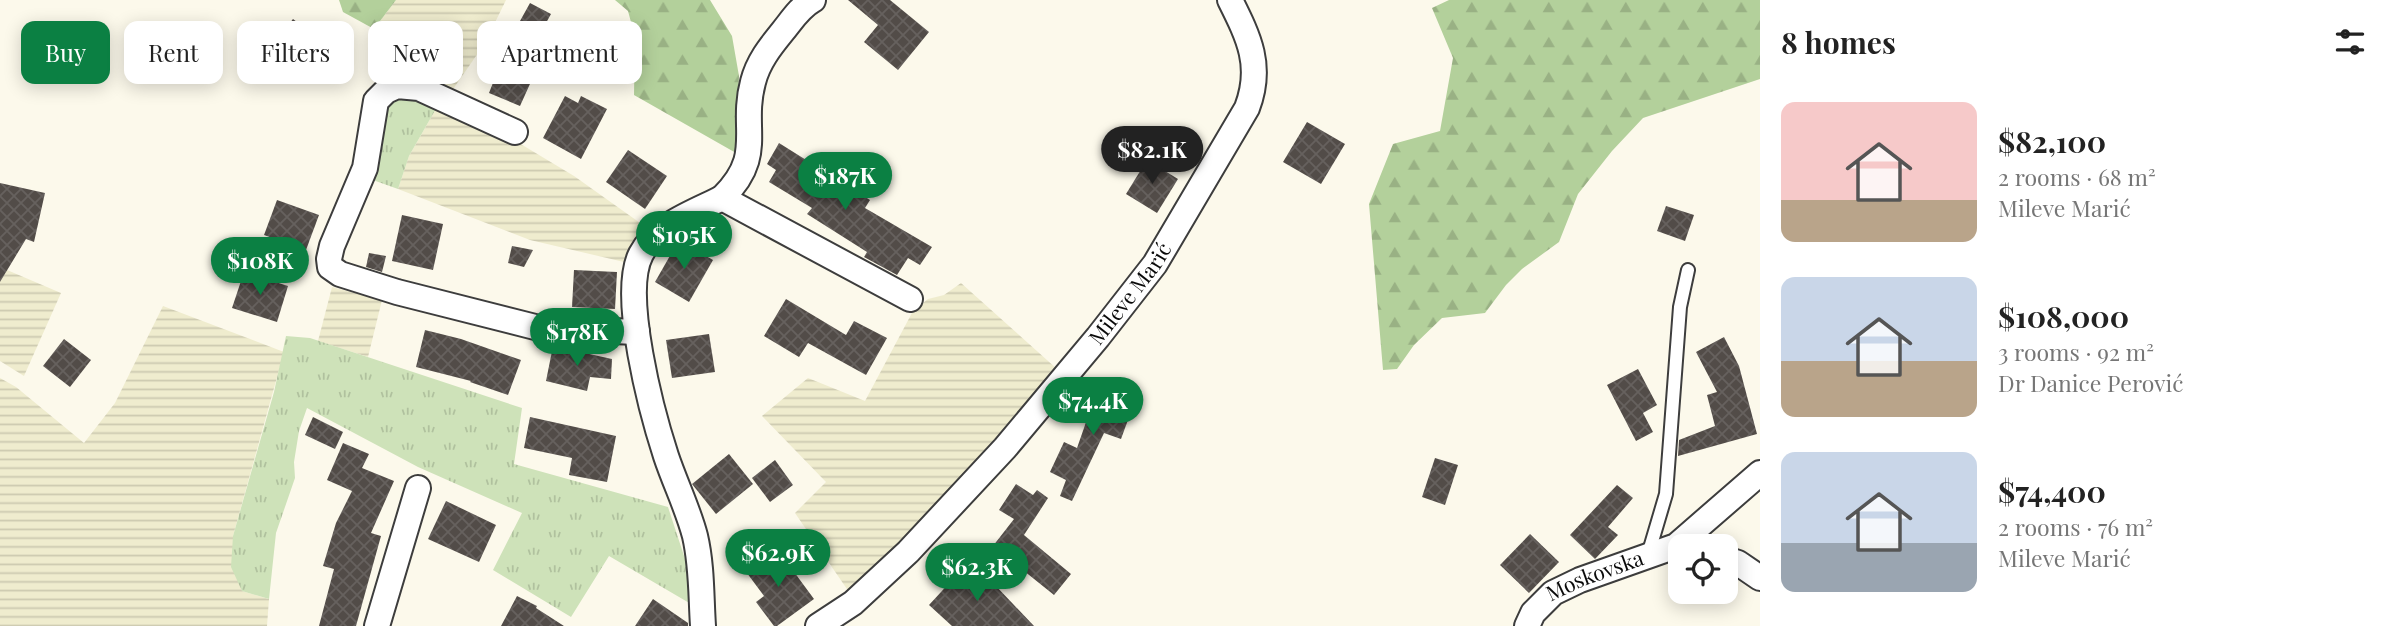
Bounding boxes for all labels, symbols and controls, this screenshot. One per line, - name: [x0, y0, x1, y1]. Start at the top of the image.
- chip: Buy: [21, 21, 110, 84]
- chip: Rent: [124, 21, 223, 84]
- chip: Filters: [237, 21, 354, 84]
- chip: New: [368, 21, 463, 84]
- chip: Apartment: [477, 21, 642, 84]
- text: 8 homes: [1781, 22, 1896, 62]
- icon: filters: [2331, 23, 2369, 61]
- text: $82,100: [1998, 121, 2106, 161]
- pin: $82.1K: [1095, 127, 1209, 186]
- icon: home: [1837, 130, 1921, 214]
- text: $82.1K: [1117, 133, 1187, 164]
- pin: $187K: [796, 152, 894, 212]
- text: $187K: [814, 159, 876, 190]
- text: 2 rooms · 68 m²: [1998, 161, 2156, 192]
- text: Mileve Marić: [1998, 192, 2131, 223]
- pin: $105K: [635, 212, 733, 271]
- text: $105K: [652, 218, 716, 249]
- street label: Mileve Marić: [1081, 237, 1177, 350]
- pin: $108K: [211, 238, 309, 297]
- text: $108K: [227, 244, 293, 275]
- text: $108,000: [1998, 296, 2129, 336]
- icon: home: [1837, 305, 1921, 389]
- pin: $178K: [528, 308, 626, 368]
- text: $178K: [546, 315, 608, 346]
- text: 3 rooms · 92 m²: [1998, 336, 2154, 367]
- text: Dr Danice Perović: [1998, 367, 2183, 398]
- pin: $74.4K: [1036, 378, 1150, 437]
- text: $74.4K: [1058, 384, 1128, 415]
- text: $74,400: [1998, 471, 2106, 511]
- icon: home: [1837, 480, 1921, 564]
- text: 2 rooms · 76 m²: [1998, 511, 2153, 542]
- pin: $62.9K: [721, 530, 835, 589]
- map controls: [1668, 534, 1738, 604]
- button: locate: [1668, 534, 1738, 604]
- text: $62.9K: [741, 536, 815, 567]
- street label: Moskovska: [1541, 542, 1647, 606]
- text: Mileve Marić: [1998, 542, 2131, 573]
- pin: $62.3K: [920, 544, 1034, 603]
- text: $62.3K: [941, 550, 1013, 581]

